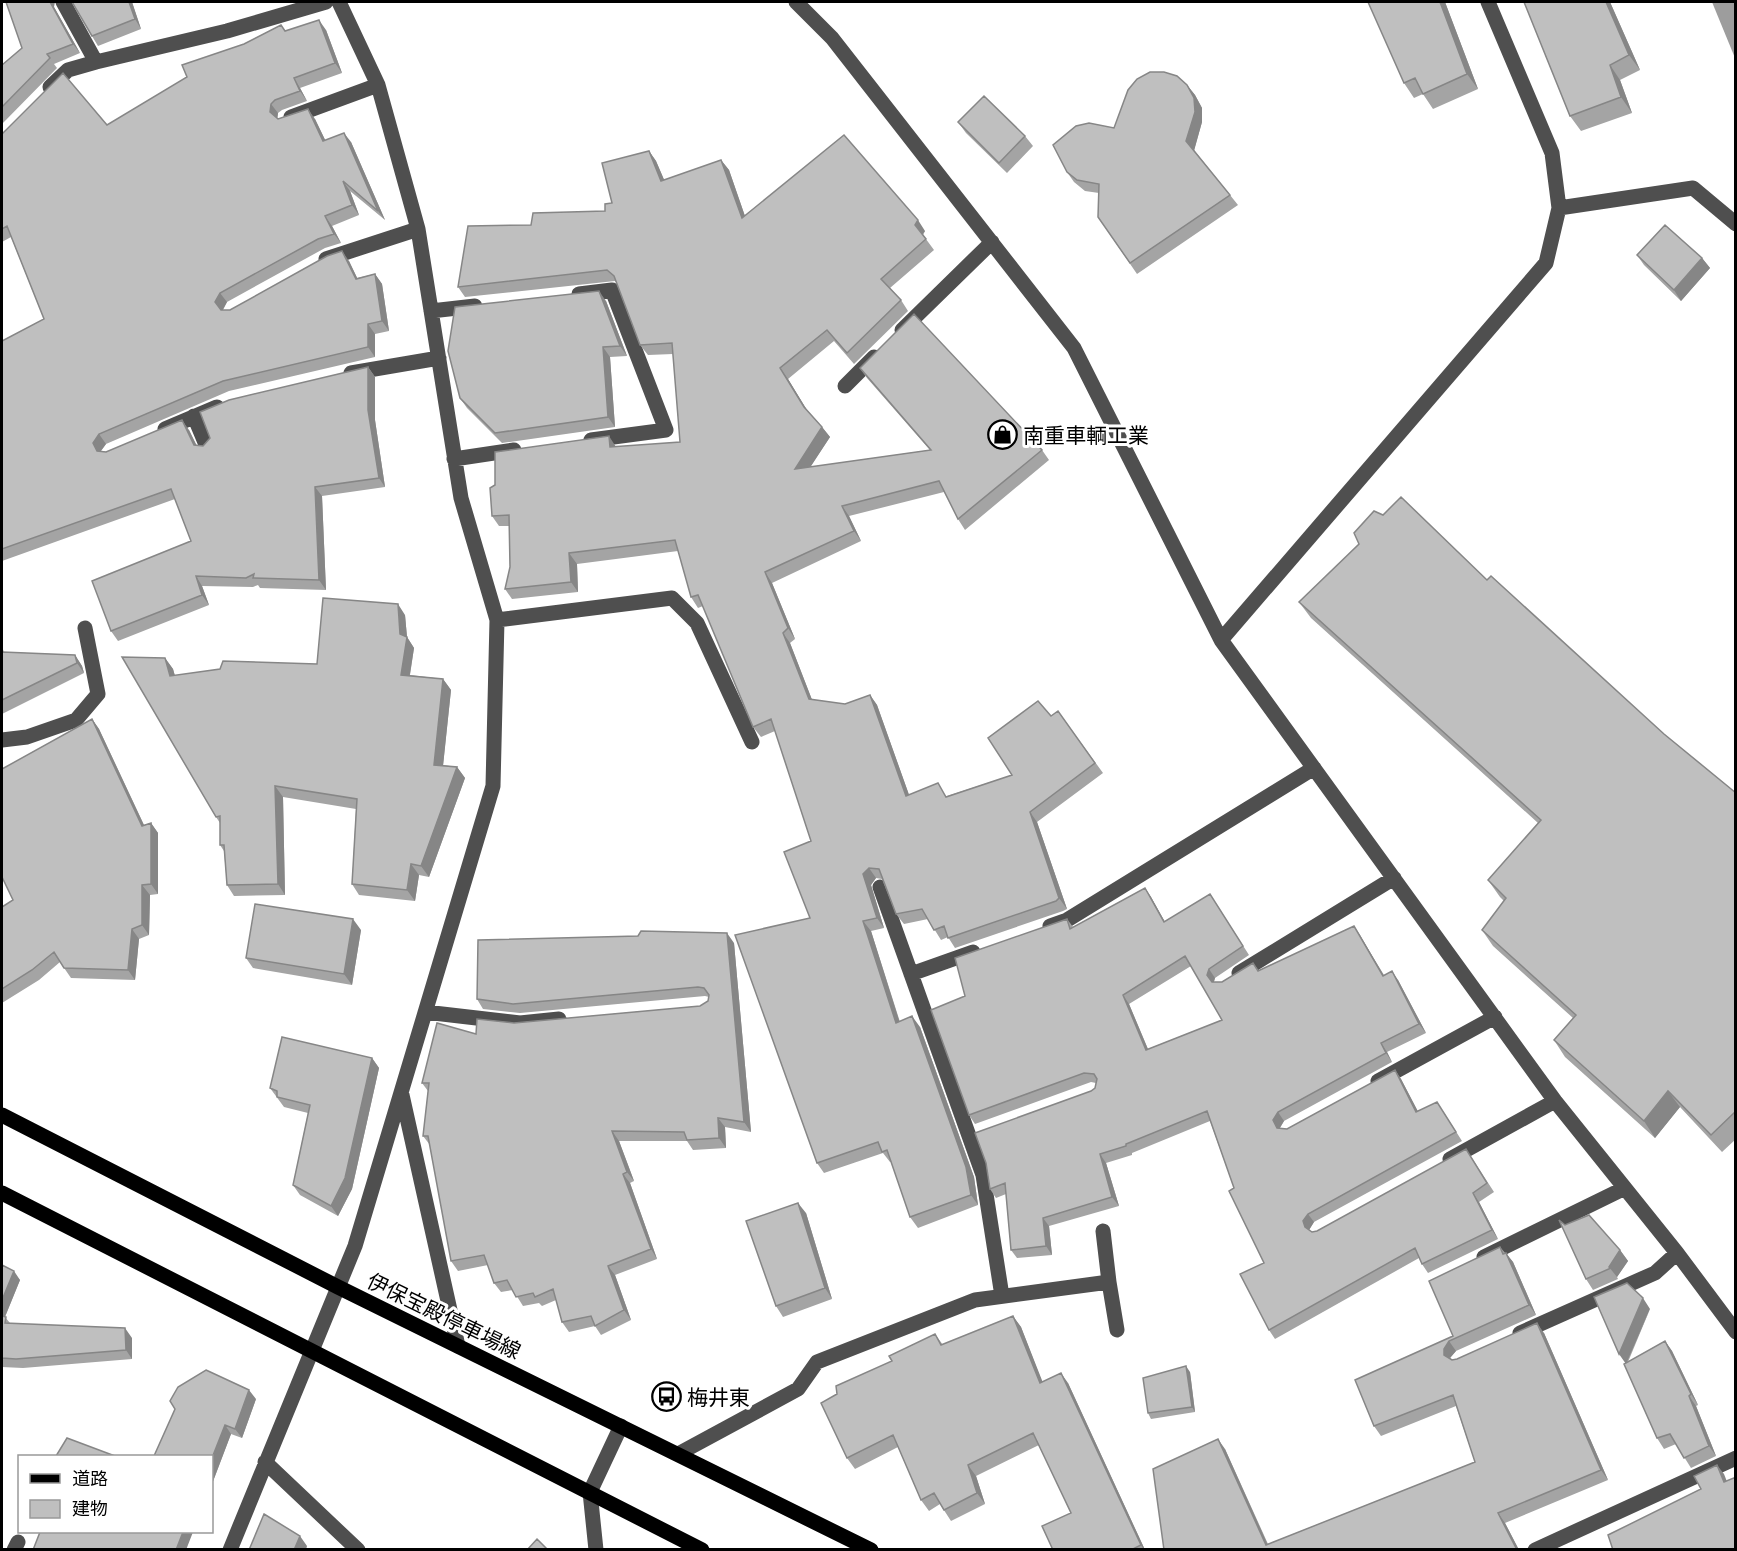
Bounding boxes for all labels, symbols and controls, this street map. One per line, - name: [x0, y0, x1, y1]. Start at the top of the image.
- shop icon: 南重車輌工業: [986, 419, 1018, 451]
- place label: 南重車輌工業: [1023, 423, 1149, 448]
- street label: 伊保宝殿停車場線: [363, 1268, 525, 1364]
- bus stop icon: 梅井東: [650, 1381, 682, 1413]
- place label: 梅井東: [687, 1385, 750, 1410]
- legend: [18, 1455, 213, 1533]
- text: 道路: [72, 1468, 108, 1490]
- text: 建物: [72, 1498, 108, 1520]

